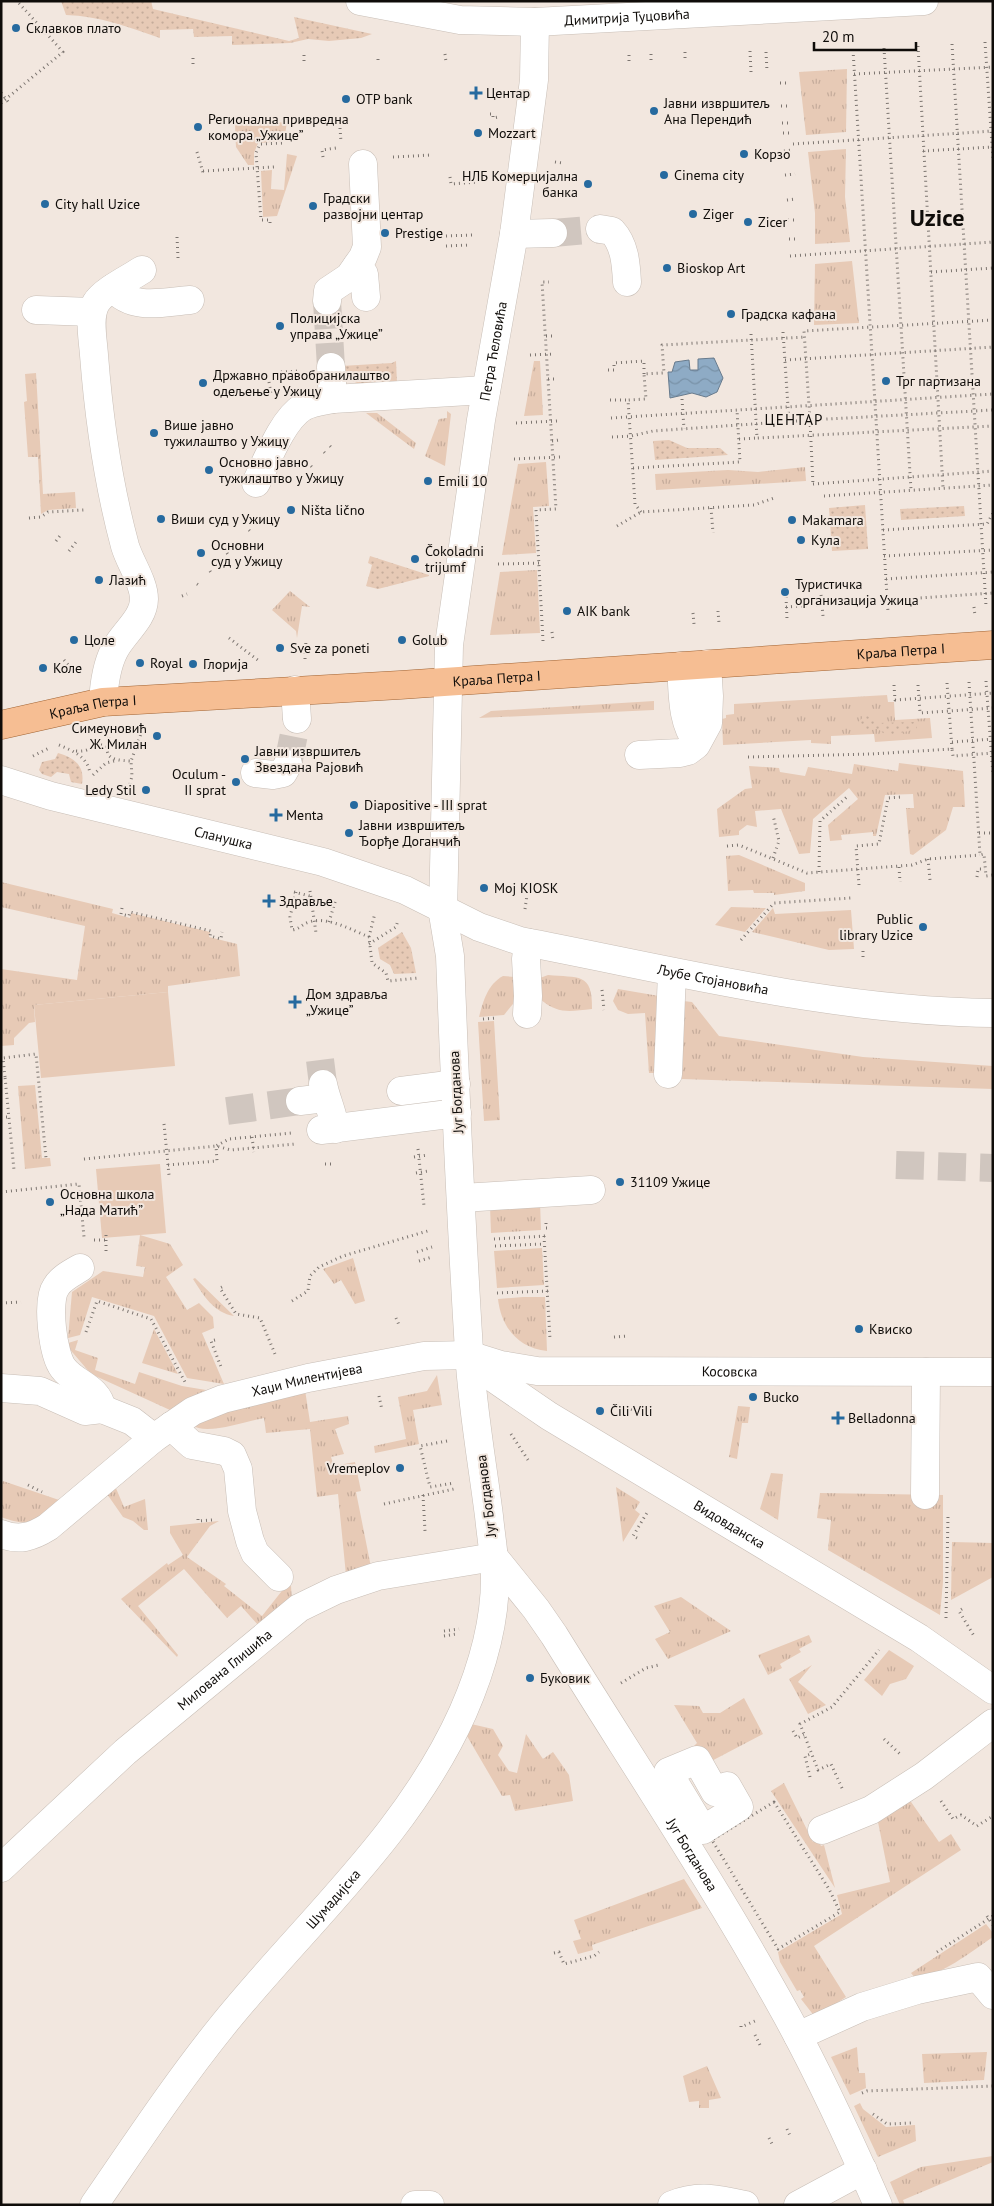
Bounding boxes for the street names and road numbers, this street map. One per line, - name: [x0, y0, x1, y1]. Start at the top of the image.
- street label: Димитрија Туцовића: [564, 5, 690, 29]
- street label: Петра Ћеловића: [476, 300, 511, 402]
- street label: Краља Петра I: [856, 639, 945, 663]
- street label: Краља Петра I: [452, 667, 541, 690]
- street label: Краља Петра I: [48, 691, 137, 723]
- street label: Сланушка: [192, 822, 255, 854]
- street label: Љубе Стојановића: [655, 960, 770, 999]
- street label: Југ Богданова: [445, 1050, 467, 1135]
- street label: Хаџи Милентијева: [250, 1359, 364, 1401]
- street label: Косовска: [702, 1362, 757, 1380]
- street label: Југ Богданова: [472, 1454, 500, 1539]
- street label: Видовданска: [691, 1496, 768, 1553]
- street label: Милована Глишића: [174, 1625, 276, 1714]
- street label: Југ Богданова: [662, 1814, 722, 1895]
- street label: Шумадијска: [302, 1865, 364, 1933]

